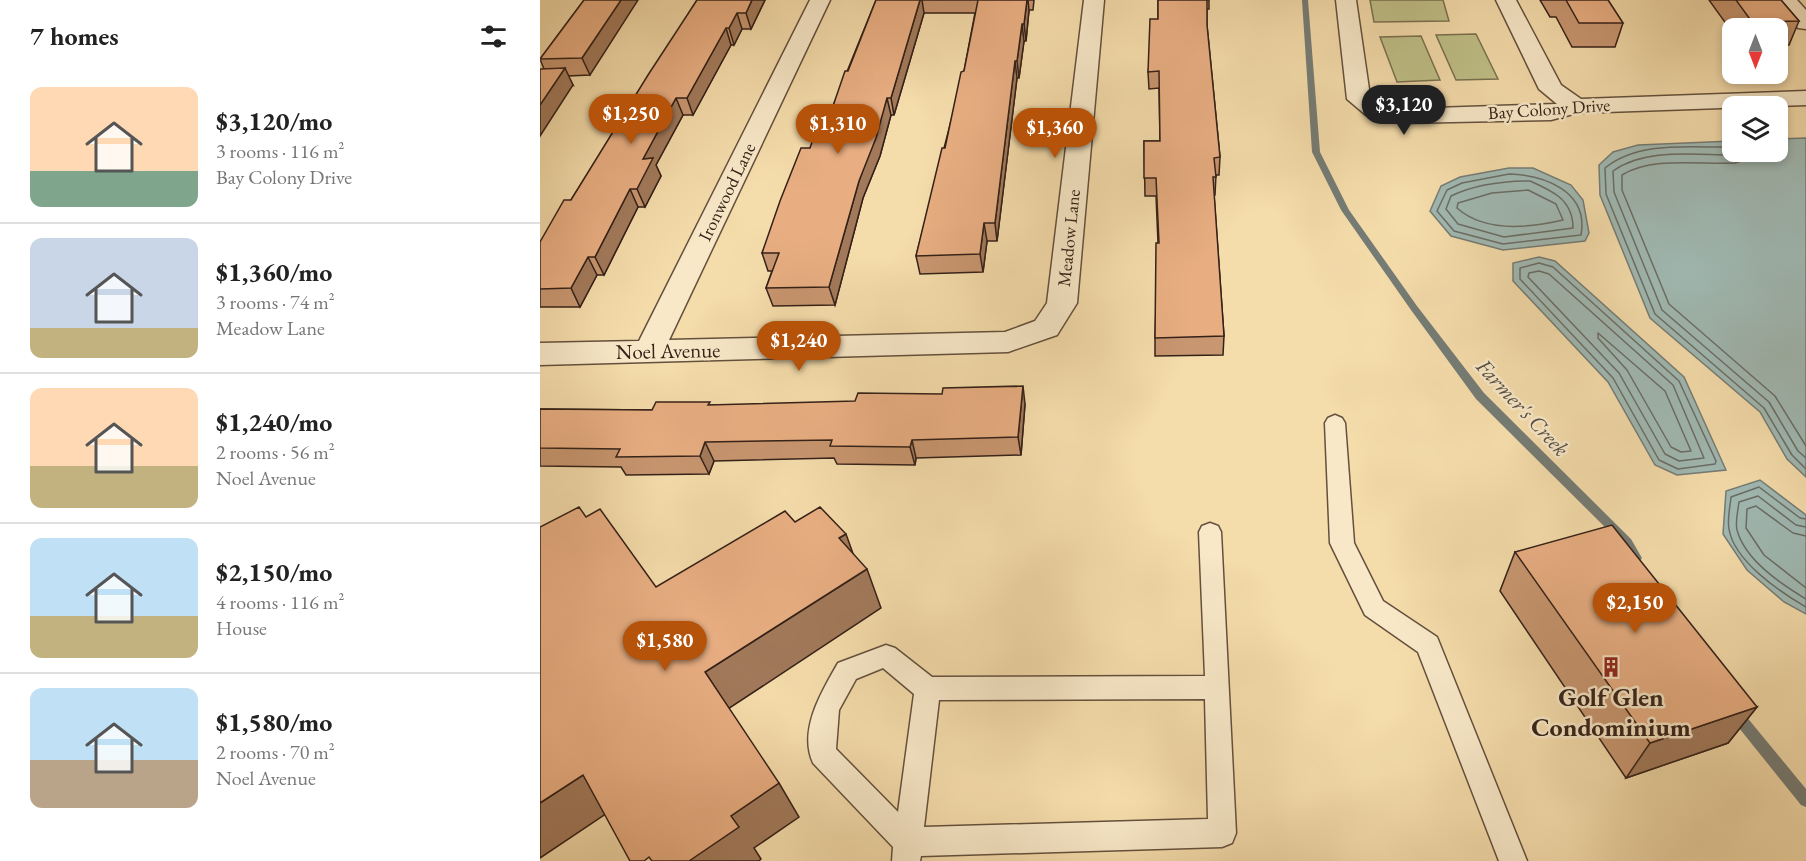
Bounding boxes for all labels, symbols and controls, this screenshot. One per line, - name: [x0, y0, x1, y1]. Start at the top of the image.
- north arrow: [1722, 18, 1788, 84]
- map controls: [1722, 18, 1788, 162]
- text: 7 homes: [30, 19, 119, 53]
- icon: filters: [477, 20, 510, 53]
- pin: $3,120: [1355, 85, 1453, 136]
- text: $3,120: [1376, 91, 1432, 117]
- street label: Bay Colony Drive: [1487, 93, 1611, 124]
- pin: $1,250: [582, 94, 680, 145]
- button: layers: [1722, 96, 1788, 162]
- text: $1,250: [603, 100, 659, 126]
- text: $3,120/mo: [216, 104, 332, 138]
- pin: $1,310: [789, 104, 887, 155]
- pin: $1,360: [1006, 108, 1104, 159]
- text: $1,310: [810, 110, 866, 136]
- icon: home: [78, 111, 150, 183]
- text: $1,360: [1027, 114, 1083, 140]
- text: 3 rooms · 116 m²: [216, 138, 344, 164]
- street label: Ironwood Lane: [693, 139, 760, 245]
- text: Bay Colony Drive: [216, 164, 352, 190]
- street label: Meadow Lane: [1052, 188, 1085, 288]
- text: $1,360/mo: [216, 255, 332, 289]
- icon: home: [78, 262, 150, 334]
- text: 3 rooms · 74 m²: [216, 289, 335, 315]
- text: Meadow Lane: [216, 315, 325, 341]
- pin: $1,240: [750, 321, 848, 372]
- text: $1,240: [771, 327, 827, 353]
- street label: Noel Avenue: [615, 336, 721, 365]
- water label: Farmer's Creek: [1469, 351, 1575, 463]
- text: $1,240/mo: [216, 405, 332, 439]
- icon: home: [78, 412, 150, 484]
- text: 2 rooms · 56 m²: [216, 439, 335, 465]
- text: Noel Avenue: [216, 465, 316, 491]
- text: $2,150/mo: [216, 555, 332, 589]
- icon: home: [78, 562, 150, 634]
- pin: $2,150: [1586, 583, 1684, 634]
- text: 4 rooms · 116 m²: [216, 589, 344, 615]
- text: $2,150: [1607, 589, 1663, 615]
- text: House: [216, 615, 267, 641]
- pin: $1,580: [616, 621, 714, 672]
- text: $1,580: [637, 627, 693, 653]
- building icon: Golf Glen Condominium: [1599, 655, 1623, 679]
- place label: Golf Glen Condominium: [1531, 680, 1691, 744]
- text: $1,580/mo: [216, 705, 332, 739]
- icon: home: [78, 712, 150, 784]
- text: 2 rooms · 70 m²: [216, 739, 335, 765]
- text: Noel Avenue: [216, 765, 316, 791]

